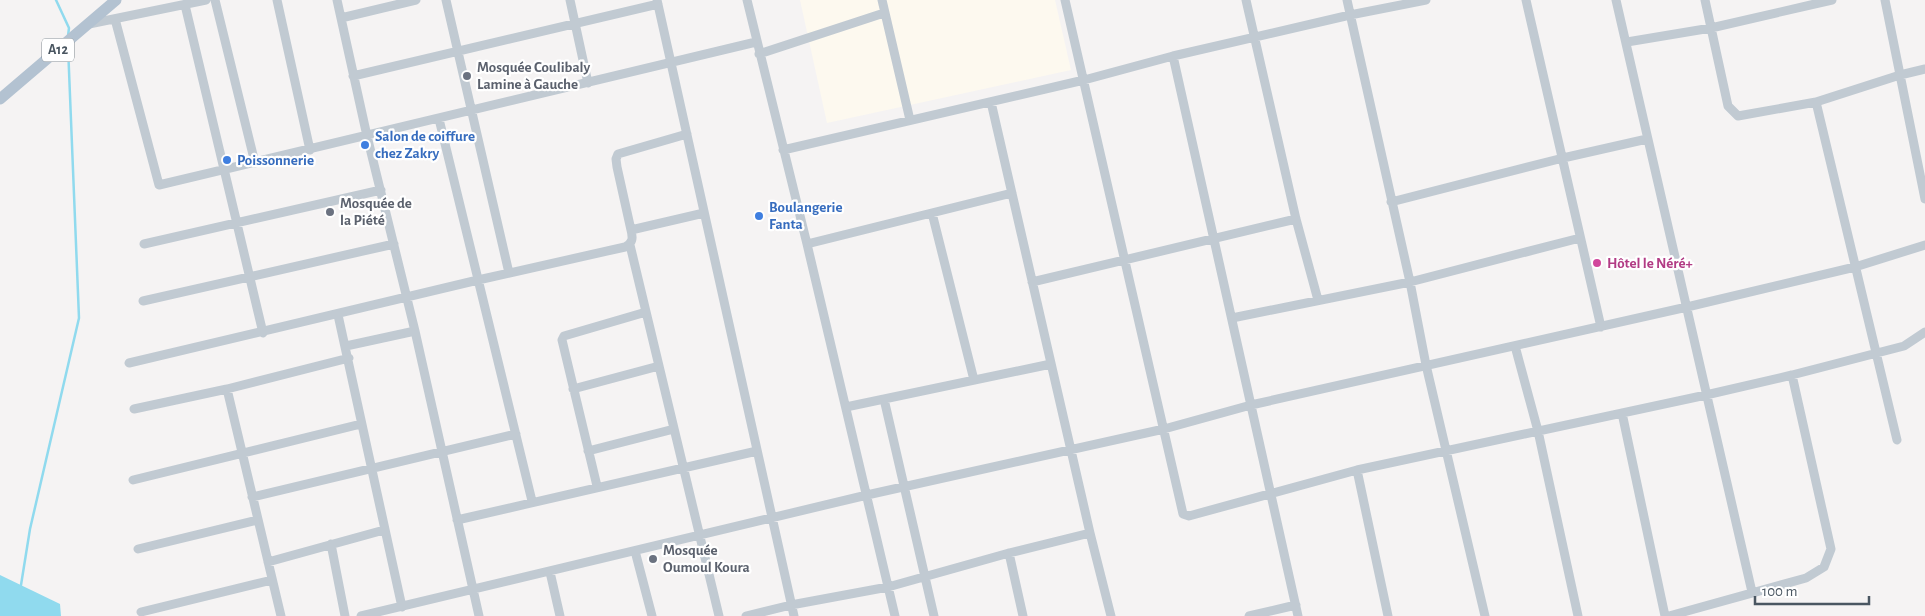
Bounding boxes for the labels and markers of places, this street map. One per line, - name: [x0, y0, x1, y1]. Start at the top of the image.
- place label: Mosquée Coulibaly Lamine à Gauche: [477, 60, 591, 92]
- marker: Mosquée Coulibaly Lamine à Gauche: [461, 70, 473, 82]
- place label: Salon de coiffure chez Zakry: [375, 129, 475, 161]
- marker: Salon de coiffure chez Zakry: [359, 139, 371, 151]
- place label: Poissonnerie: [237, 153, 314, 168]
- marker: Poissonnerie: [221, 154, 233, 166]
- place label: Mosquée de la Piété: [340, 196, 412, 228]
- place label: Boulangerie Fanta: [769, 200, 843, 232]
- marker: Mosquée de la Piété: [324, 206, 336, 218]
- marker: Boulangerie Fanta: [753, 210, 765, 222]
- place label: Hôtel le Néré+: [1607, 256, 1693, 271]
- marker: Hôtel le Néré+: [1591, 257, 1603, 269]
- place label: Mosquée Oumoul Koura: [663, 543, 750, 575]
- marker: Mosquée Oumoul Koura: [647, 553, 659, 565]

